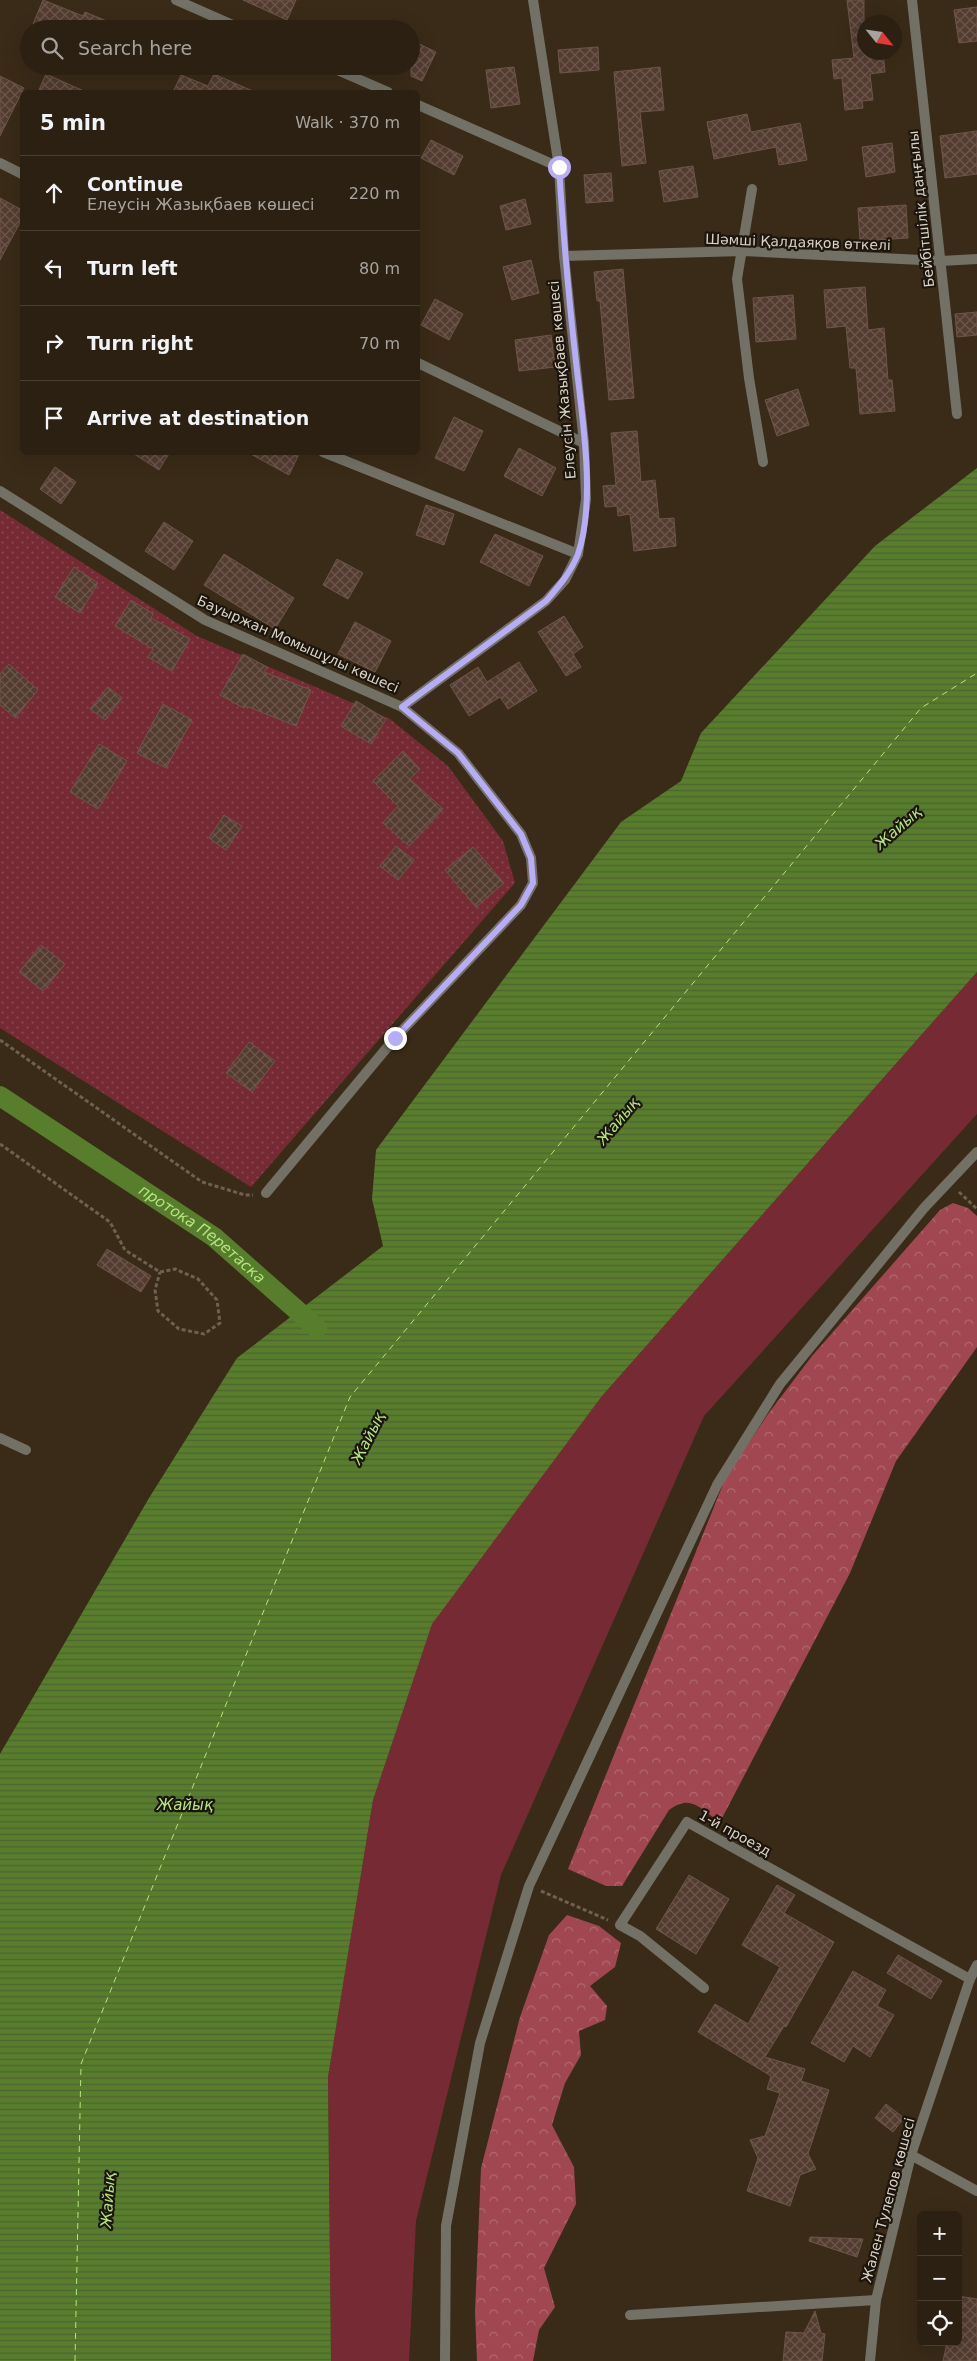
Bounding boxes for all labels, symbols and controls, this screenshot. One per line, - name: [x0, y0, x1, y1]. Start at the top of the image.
- north arrow: [857, 15, 902, 60]
- search box: [20, 20, 420, 75]
- icon: search: [38, 34, 66, 62]
- text: Search here: [78, 37, 192, 59]
- text: 5 min: [40, 111, 106, 135]
- text: Walk · 370 m: [295, 113, 400, 132]
- street label: Бейбітшілік даңғылы: [905, 130, 937, 288]
- route start: [548, 156, 571, 179]
- text: Continue: [87, 173, 183, 195]
- icon: ahead: [40, 179, 68, 207]
- text: 220 m: [349, 184, 400, 203]
- text: Елеусін Жазықбаев көшесі: [87, 195, 315, 214]
- street label: Шәмші Қалдаяқов өткелі: [705, 231, 891, 253]
- icon: left: [40, 254, 68, 282]
- text: Turn left: [87, 257, 178, 279]
- text: 80 m: [359, 259, 400, 278]
- street label: Елеусін Жазықбаев көшесі: [545, 280, 579, 480]
- icon: right: [40, 329, 68, 357]
- text: Turn right: [87, 332, 193, 354]
- text: 70 m: [359, 334, 400, 353]
- icon: arrive: [40, 404, 68, 432]
- text: Arrive at destination: [87, 407, 309, 429]
- street label: Бауыржан Момышұлы көшесі: [195, 592, 401, 696]
- water label: Жайық: [870, 802, 926, 854]
- route end: [384, 1027, 407, 1050]
- water label: Жайық: [592, 1093, 643, 1149]
- water label: протока Перетаска: [136, 1181, 269, 1287]
- water label: Жайық: [347, 1408, 389, 1468]
- water label: Жайық: [156, 1796, 214, 1814]
- street label: 1-й проезд: [696, 1807, 774, 1859]
- street label: Жален Тулепов көшесі: [858, 2116, 918, 2284]
- water label: Жайық: [97, 2171, 119, 2230]
- map controls: [917, 2211, 962, 2346]
- button: +: [917, 2211, 962, 2256]
- button: −: [917, 2256, 962, 2301]
- button: locate: [917, 2301, 962, 2346]

